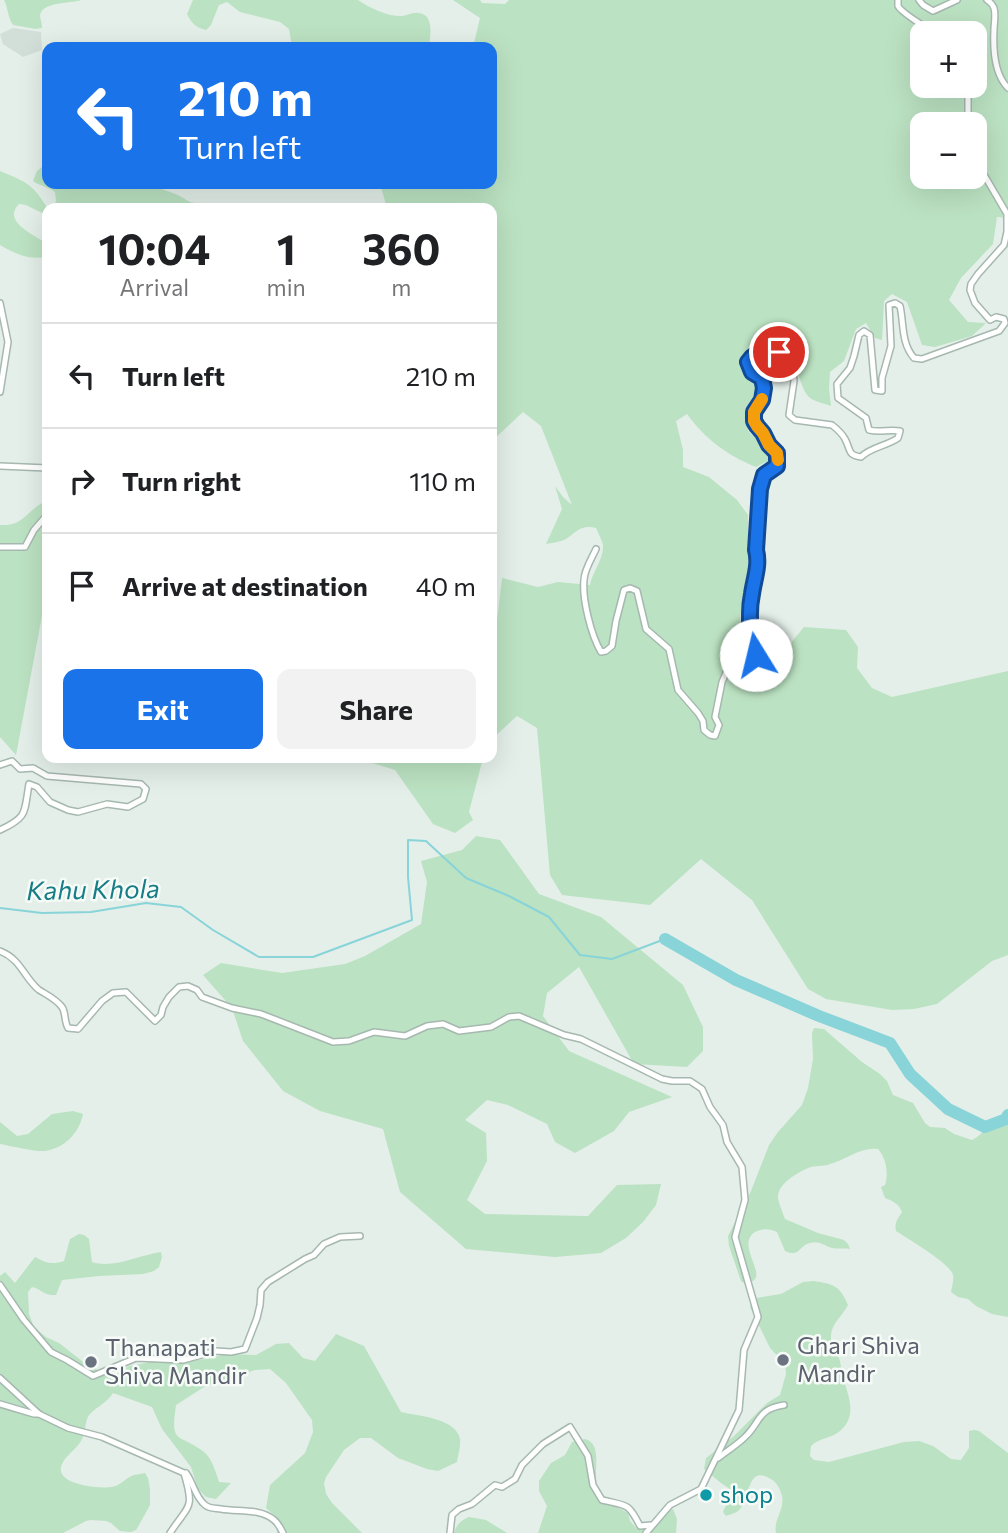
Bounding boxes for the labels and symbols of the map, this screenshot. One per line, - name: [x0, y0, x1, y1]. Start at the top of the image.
- pin: [749, 322, 809, 382]
- position arrow: [719, 618, 793, 692]
- water label: Kahu Khola: [26, 872, 160, 905]
- place label: Ghari Shiva Mandir: [797, 1330, 920, 1387]
- place label: Thanapati Shiva Mandir: [105, 1332, 247, 1389]
- marker: Ghari Shiva Mandir: [775, 1352, 791, 1368]
- marker: Thanapati Shiva Mandir: [83, 1354, 99, 1370]
- place label: shop: [720, 1479, 773, 1508]
- marker: shop: [698, 1487, 714, 1503]

